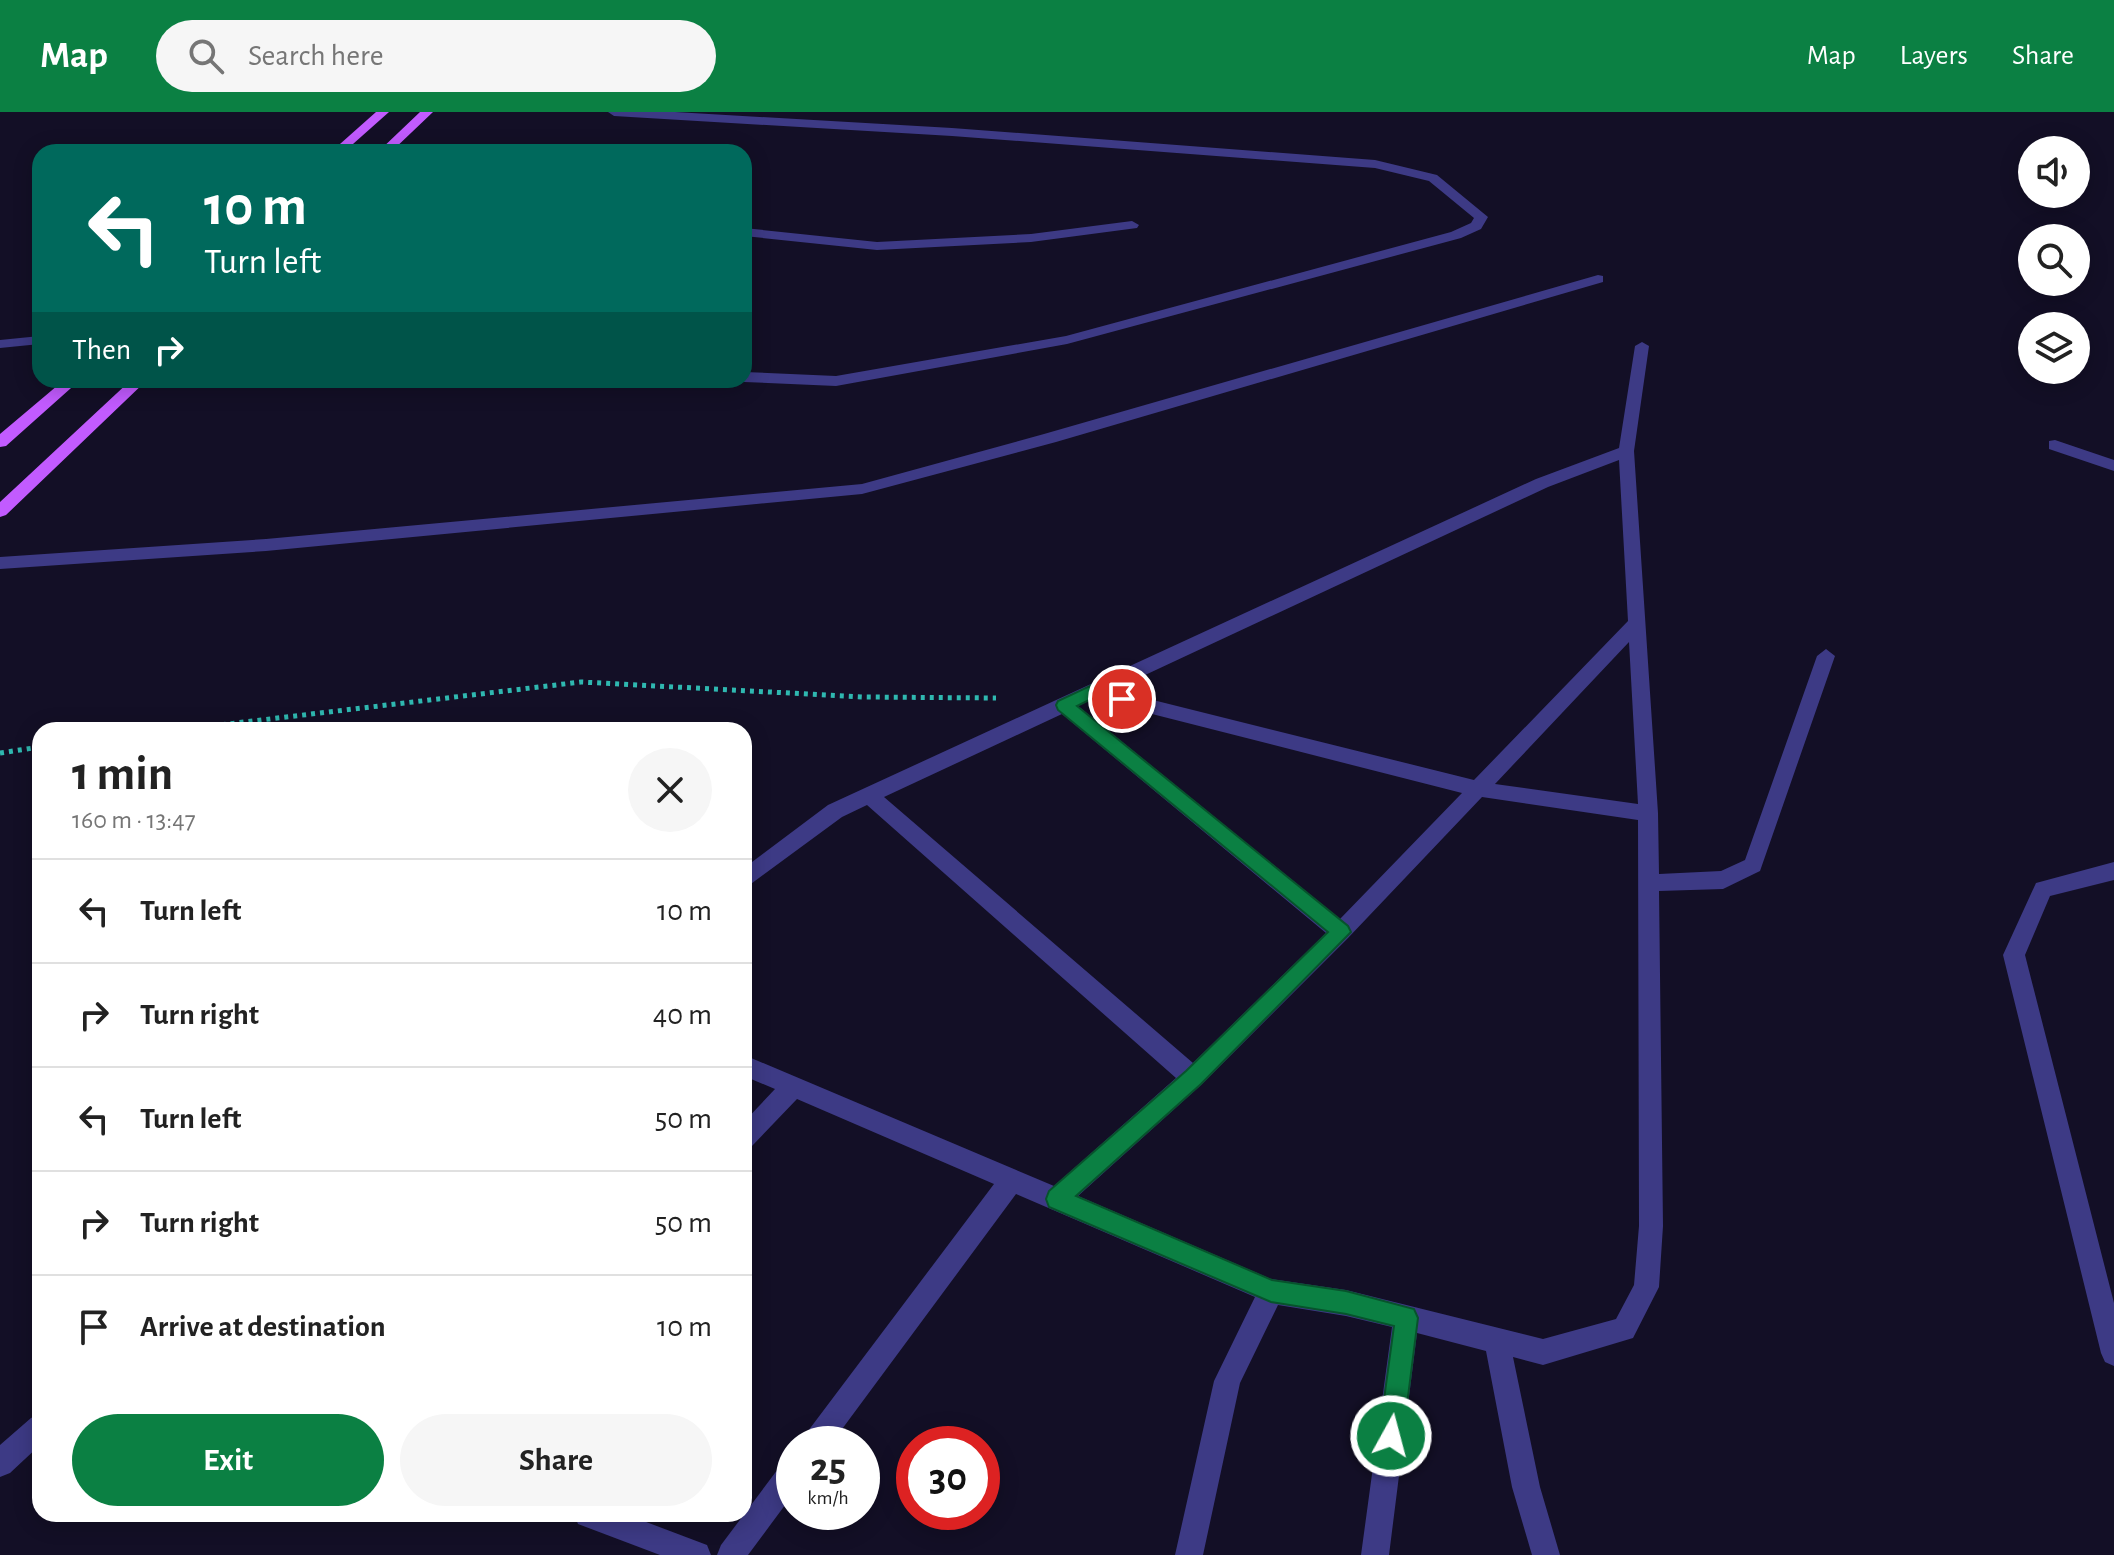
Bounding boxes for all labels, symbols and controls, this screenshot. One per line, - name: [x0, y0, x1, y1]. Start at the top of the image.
- search box: [156, 20, 716, 92]
- icon: search: [184, 34, 228, 78]
- text: Map: [40, 37, 108, 75]
- text: Search here: [248, 41, 384, 71]
- text: Map: [1807, 42, 1856, 70]
- text: Layers: [1900, 42, 1968, 70]
- text: Share: [2012, 42, 2074, 70]
- map controls: [2018, 136, 2090, 384]
- button: sound: [2018, 136, 2090, 208]
- icon: left: [72, 176, 176, 280]
- text: 10 m: [204, 179, 307, 235]
- button: search: [2018, 224, 2090, 296]
- text: Turn left: [204, 244, 321, 280]
- button: layers: [2018, 312, 2090, 384]
- icon: right: [147, 328, 191, 372]
- text: Then: [72, 335, 131, 365]
- pin: [1088, 665, 1156, 733]
- icon: arrive: [1100, 677, 1144, 721]
- button: close: [628, 748, 712, 832]
- text: 1 min: [72, 751, 173, 799]
- text: 160 m · 13:47: [72, 807, 195, 833]
- icon: left: [72, 889, 116, 933]
- text: Turn left: [140, 896, 241, 926]
- text: 10 m: [657, 896, 712, 926]
- icon: right: [72, 993, 116, 1037]
- text: Turn right: [140, 1000, 259, 1030]
- text: 40 m: [653, 1000, 712, 1030]
- icon: left: [72, 1097, 116, 1141]
- text: Turn left: [140, 1104, 241, 1134]
- text: 50 m: [655, 1104, 712, 1134]
- icon: right: [72, 1201, 116, 1245]
- text: Turn right: [140, 1208, 259, 1238]
- text: 50 m: [655, 1208, 712, 1238]
- icon: arrive: [72, 1305, 116, 1349]
- text: Arrive at destination: [140, 1312, 386, 1342]
- text: 10 m: [657, 1312, 712, 1342]
- position arrow: [1349, 1394, 1433, 1478]
- button: Exit: [72, 1414, 384, 1506]
- button: Share: [400, 1414, 712, 1506]
- speed limit sign: 30: [896, 1426, 1000, 1530]
- text: 25: [810, 1448, 846, 1488]
- text: km/h: [807, 1488, 849, 1508]

